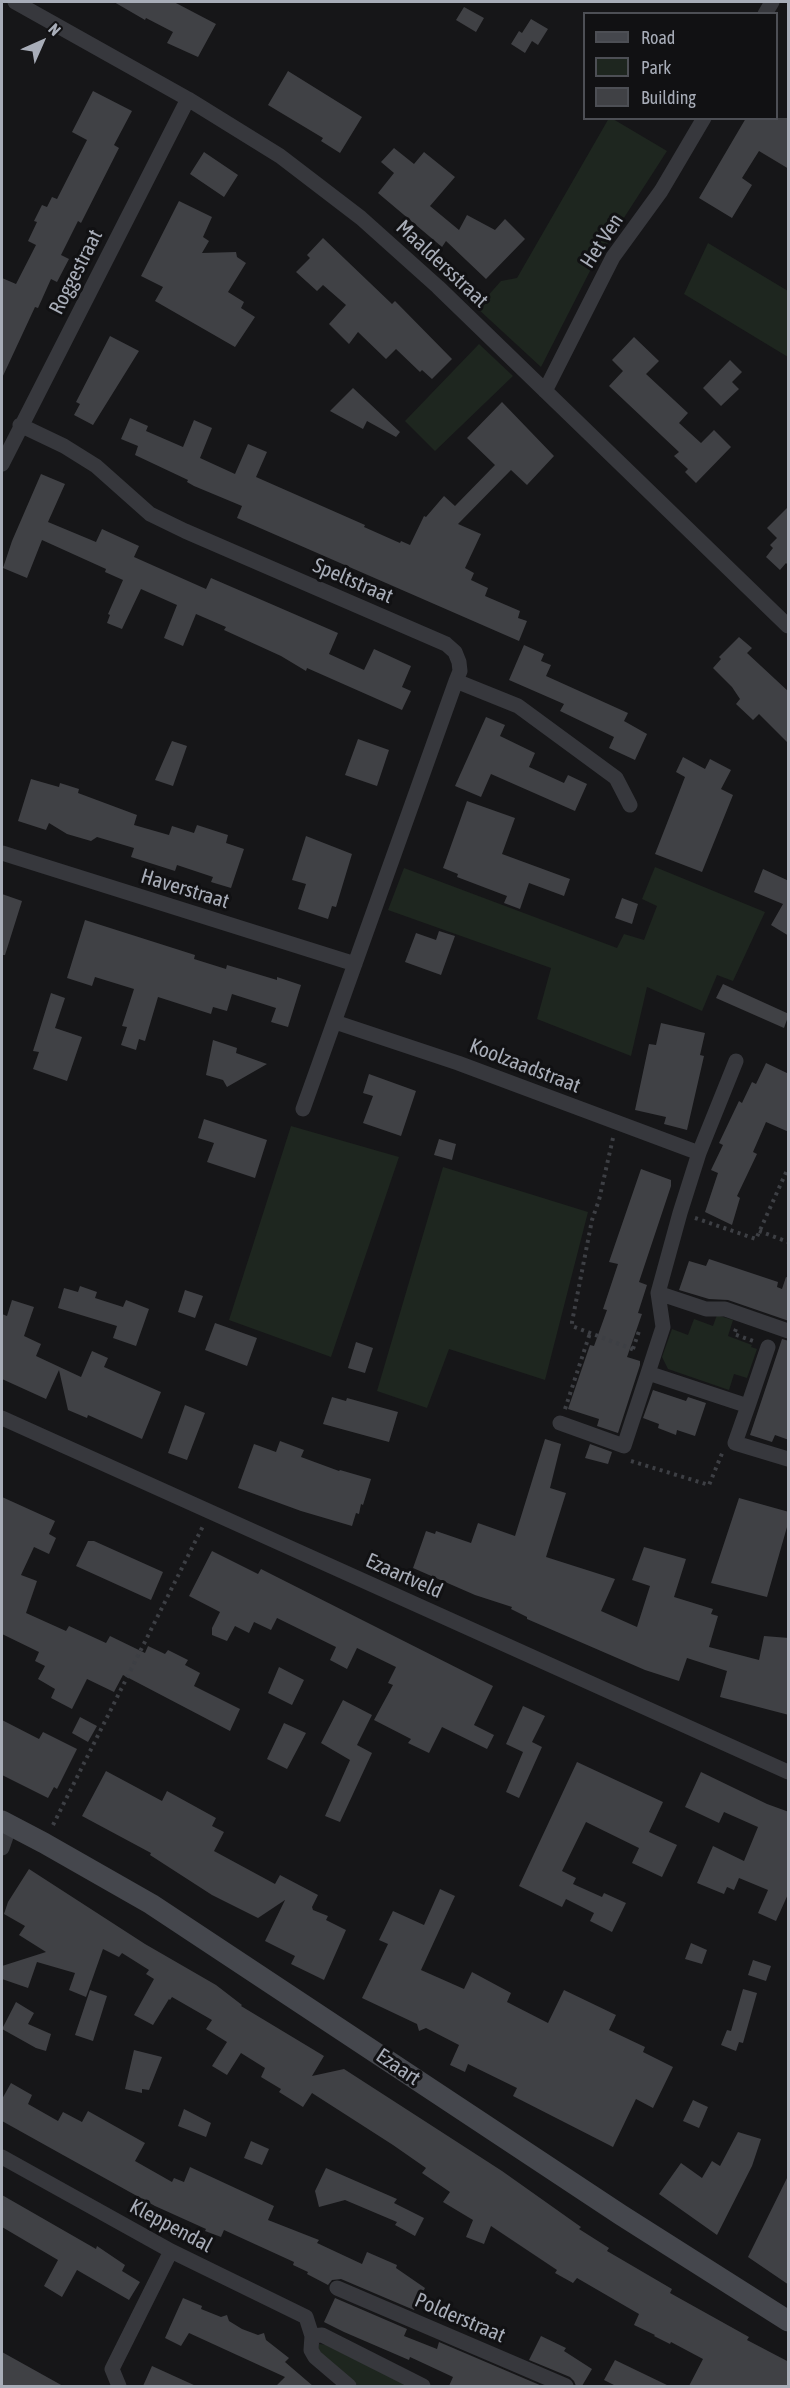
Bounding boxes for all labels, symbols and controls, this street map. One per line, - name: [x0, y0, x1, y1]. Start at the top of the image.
- north arrow: [12, 12, 72, 72]
- legend: [583, 12, 778, 120]
- text: N: [45, 20, 64, 39]
- text: Road: [641, 27, 675, 48]
- text: Park: [641, 57, 671, 78]
- text: Building: [641, 87, 696, 108]
- street label: Het Ven: [575, 209, 629, 273]
- street label: Maaldersstraat: [391, 215, 493, 313]
- street label: Roggestraat: [44, 225, 108, 319]
- street label: Speltstraat: [309, 553, 397, 609]
- street label: Haverstraat: [138, 864, 232, 914]
- street label: Koolzaadstraat: [466, 1033, 584, 1099]
- street label: Ezaartveld: [362, 1548, 446, 1604]
- street label: Ezaart: [371, 2043, 425, 2091]
- street label: Kleppendal: [125, 2194, 217, 2258]
- street label: Polderstraat: [411, 2288, 509, 2348]

